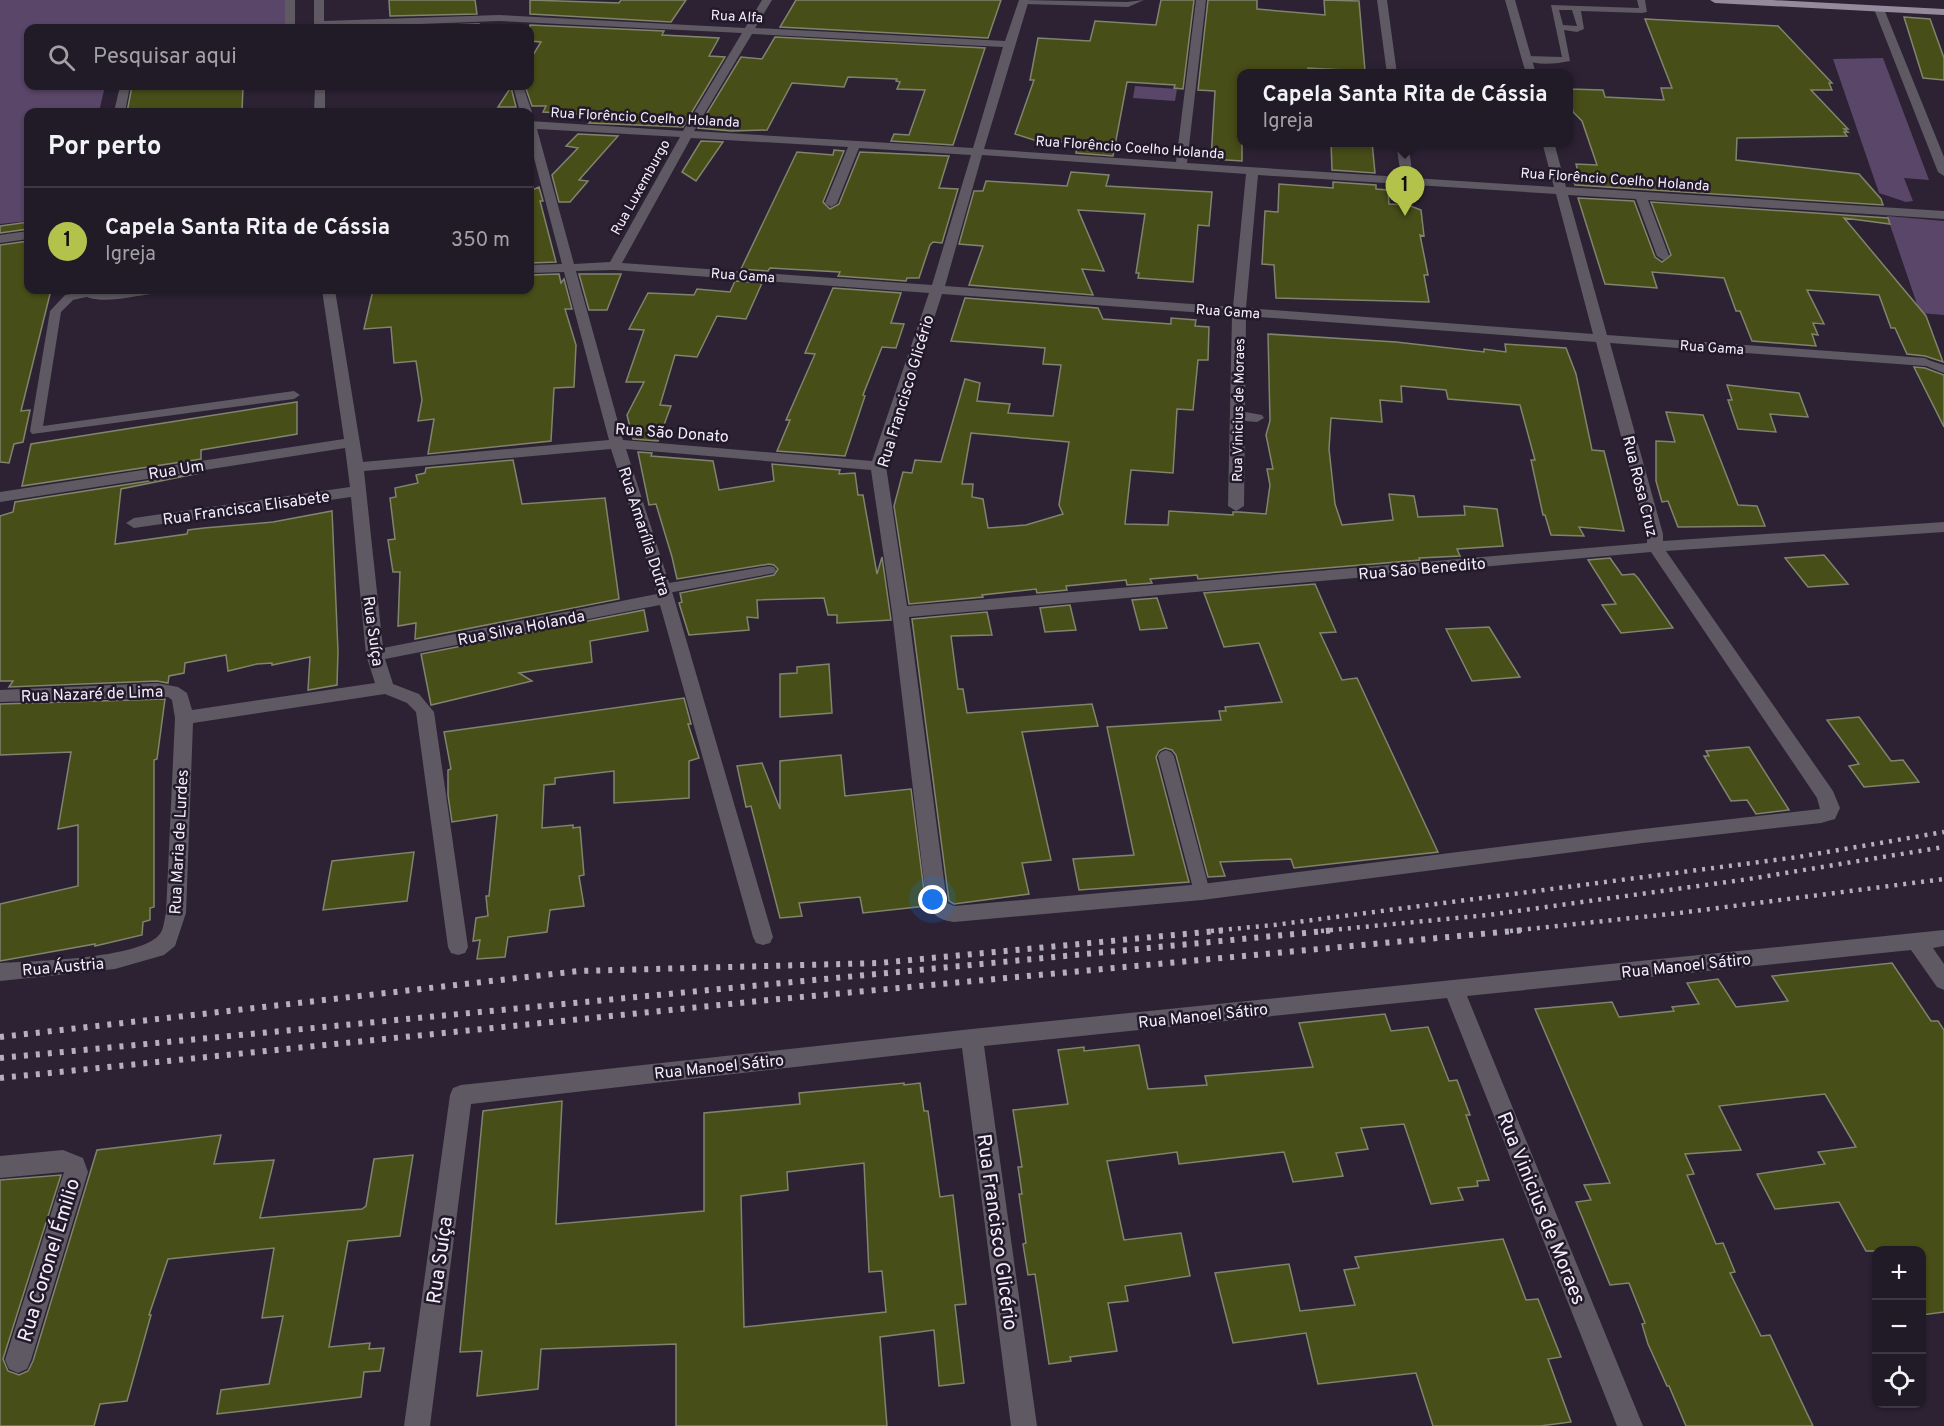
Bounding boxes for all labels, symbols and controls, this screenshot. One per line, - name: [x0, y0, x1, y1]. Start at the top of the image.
- street label: Rua Alfa: [710, 8, 764, 27]
- search box: [24, 24, 534, 90]
- icon: search: [45, 41, 78, 74]
- text: Pesquisar aqui: [93, 44, 237, 71]
- popup: [1237, 69, 1573, 147]
- text: Capela Santa Rita de Cássia: [1262, 82, 1548, 109]
- street label: Rua Florêncio Coelho Holanda: [550, 105, 740, 132]
- text: Igreja: [1262, 109, 1313, 135]
- text: Por perto: [48, 131, 162, 164]
- street label: Rua Florêncio Coelho Holanda: [1035, 133, 1225, 164]
- street label: Rua Luxemburgo: [608, 137, 675, 238]
- street label: Rua Florêncio Coelho Holanda: [1520, 165, 1710, 196]
- pin: 1: [1386, 166, 1424, 216]
- text: Capela Santa Rita de Cássia: [105, 215, 390, 242]
- text: 1: [64, 228, 72, 254]
- text: 350 m: [451, 228, 510, 254]
- text: Igreja: [105, 242, 156, 268]
- street label: Rua Gama: [710, 266, 776, 287]
- street label: Rua Gama: [1195, 302, 1261, 323]
- street label: Rua Francisco Glicério: [874, 313, 940, 470]
- street label: Rua Vinicius de Moraes: [1230, 338, 1249, 482]
- street label: Rua Gama: [1679, 338, 1745, 359]
- street label: Rua São Donato: [614, 420, 730, 448]
- street label: Rua Rosa Cruz: [1617, 434, 1661, 539]
- street label: Rua Um: [147, 457, 206, 485]
- street label: Rua Amarília Dutra: [613, 465, 673, 599]
- street label: Rua Francisca Elisabete: [161, 487, 331, 531]
- street label: Rua São Benedito: [1358, 554, 1487, 586]
- street label: Rua Suíça: [357, 595, 387, 668]
- street label: Rua Silva Holanda: [456, 607, 587, 651]
- street label: Rua Nazaré de Lima: [21, 683, 164, 707]
- street label: Rua Maria de Lurdes: [166, 769, 194, 915]
- your location: [918, 885, 947, 914]
- street label: Rua Manoel Sátiro: [1620, 950, 1752, 984]
- street label: Rua Áustria: [21, 952, 105, 982]
- street label: Rua Manoel Sátiro: [1137, 1000, 1269, 1034]
- street label: Rua Manoel Sátiro: [653, 1051, 785, 1085]
- street label: Rua Vinicius de Moraes: [1490, 1109, 1591, 1309]
- street label: Rua Francisco Glicério: [969, 1132, 1023, 1332]
- street label: Rua Coronel Émilio: [11, 1175, 87, 1346]
- street label: Rua Suíça: [422, 1215, 460, 1306]
- map controls: [1872, 1246, 1926, 1408]
- button: +: [1872, 1246, 1926, 1300]
- button: −: [1872, 1300, 1926, 1354]
- button: locate: [1872, 1354, 1926, 1408]

